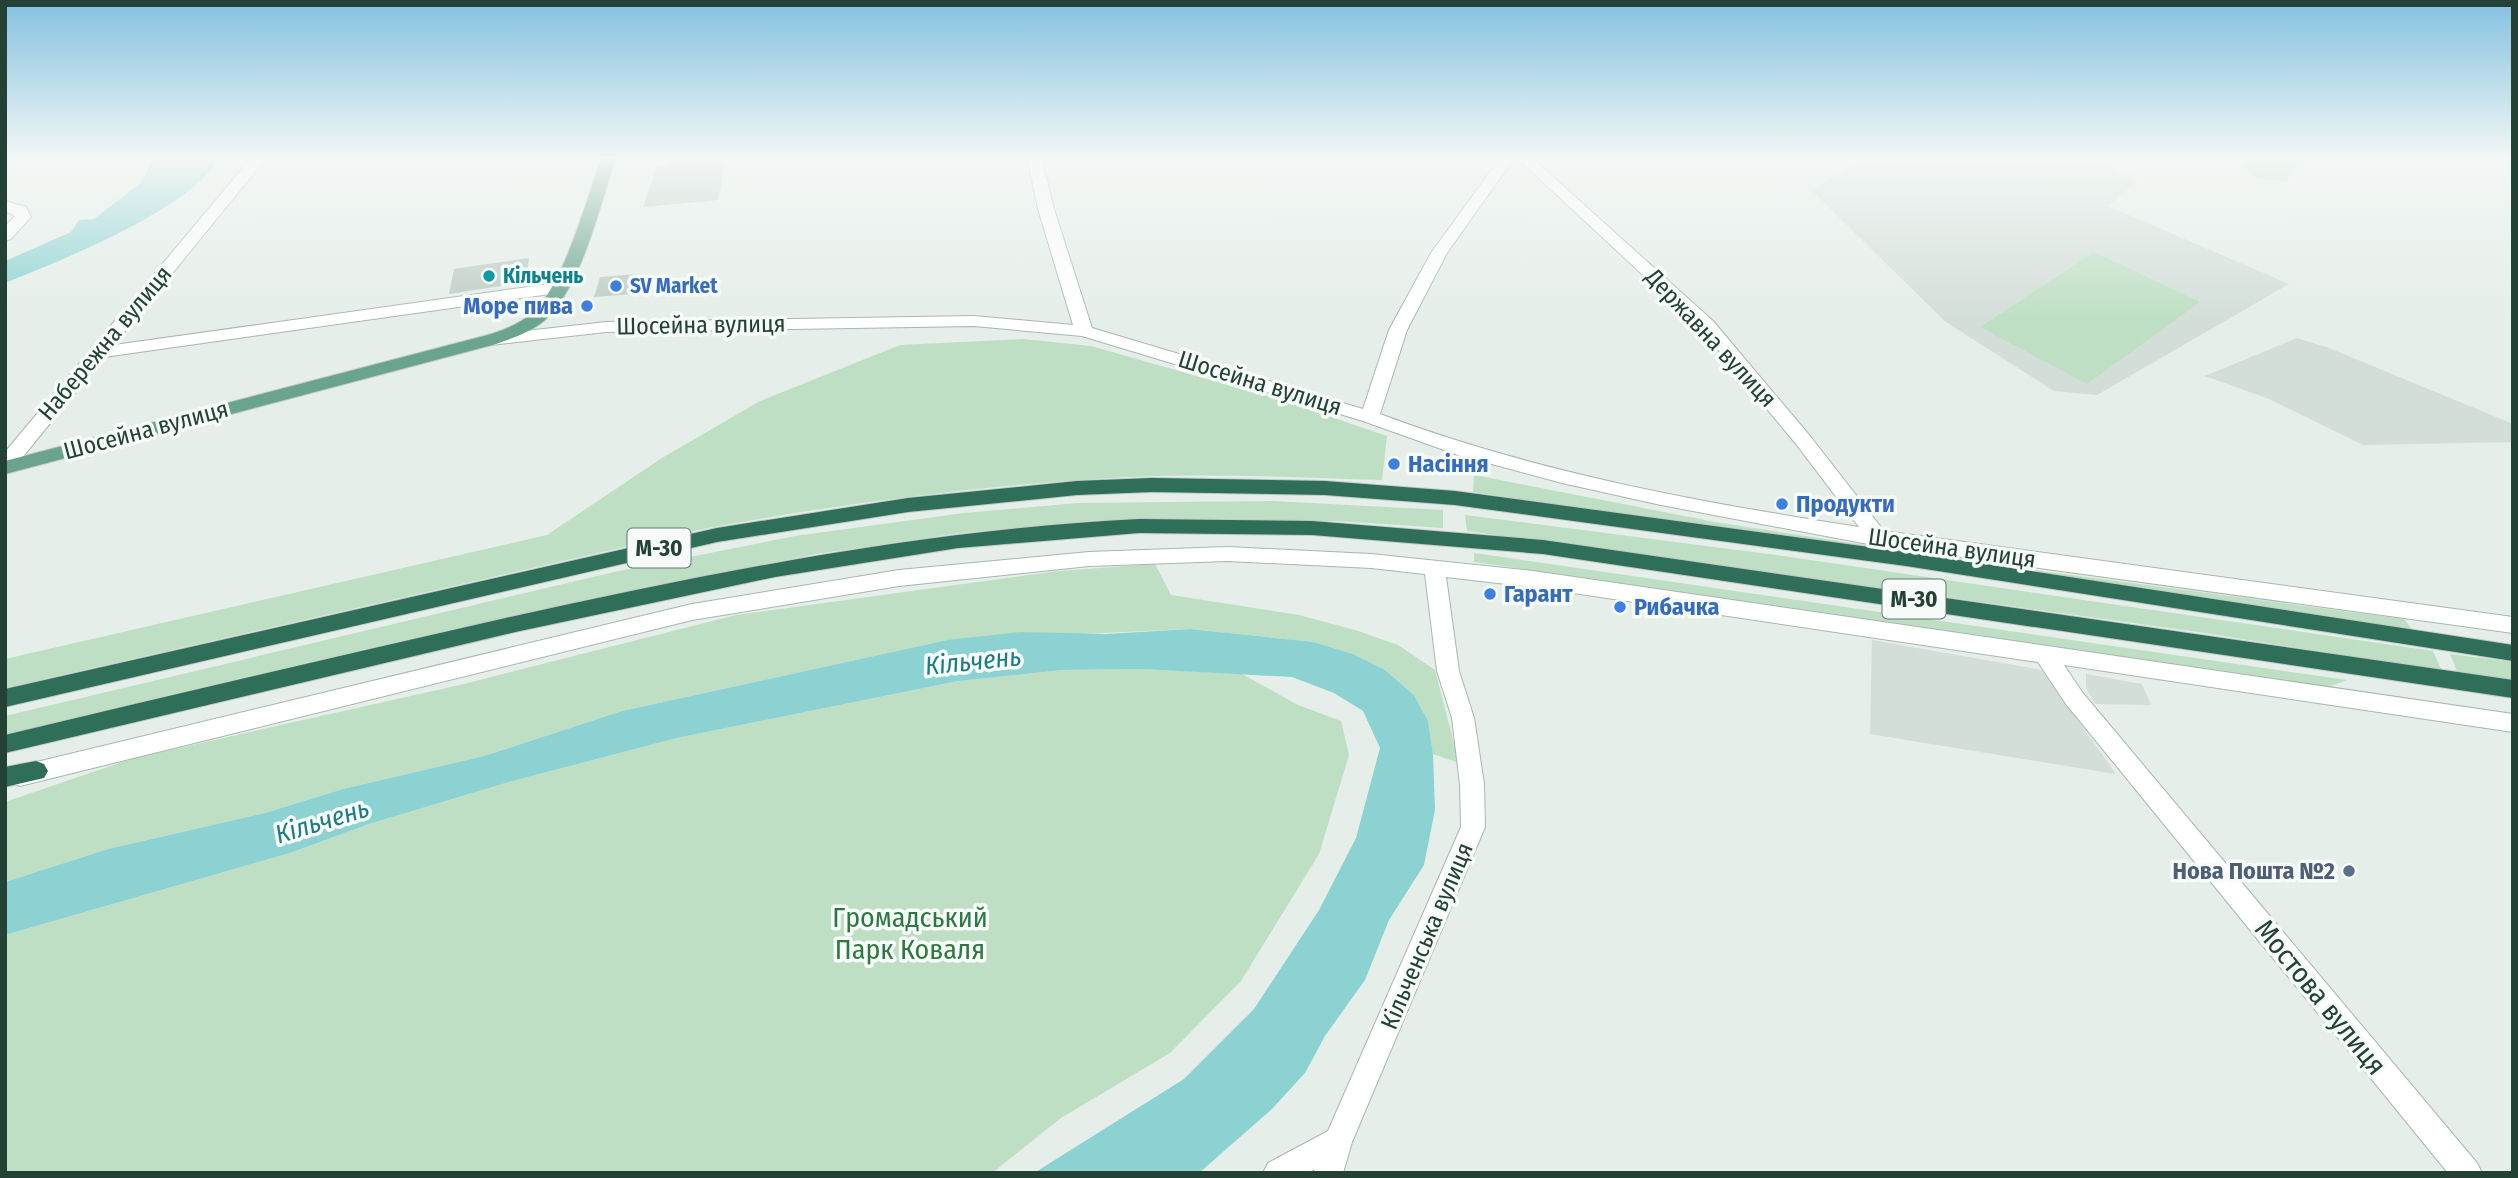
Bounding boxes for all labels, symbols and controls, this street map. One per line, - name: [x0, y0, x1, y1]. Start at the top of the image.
- street label: Набережна вулиця: [32, 260, 178, 426]
- street label: Державна вулиця: [1639, 262, 1782, 413]
- place label: Кільчень: [503, 263, 583, 289]
- marker: Кільчень: [481, 268, 497, 284]
- place label: SV Market: [630, 273, 718, 299]
- marker: SV Market: [608, 278, 624, 294]
- place label: Море пива: [463, 292, 573, 320]
- marker: Море пива: [579, 298, 595, 314]
- street label: Шосейна вулиця: [616, 310, 786, 340]
- street label: Шосейна вулиця: [1175, 345, 1345, 421]
- street label: Шосейна вулиця: [61, 395, 231, 465]
- place label: Насіння: [1408, 450, 1489, 478]
- marker: Насіння: [1386, 456, 1402, 472]
- place label: Продукти: [1796, 490, 1895, 518]
- marker: Продукти: [1774, 496, 1790, 512]
- street label: Шосейна вулиця: [1866, 522, 2038, 574]
- road number: М-30: [628, 528, 690, 568]
- place label: Гарант: [1504, 580, 1573, 608]
- road number: М-30: [1882, 580, 1946, 618]
- marker: Гарант: [1482, 586, 1498, 602]
- place label: Рибачка: [1634, 593, 1719, 621]
- marker: Рибачка: [1612, 599, 1628, 615]
- water label: Кільчень: [923, 641, 1023, 682]
- water label: Кільчень: [271, 793, 373, 850]
- street label: Кільченська вулиця: [1375, 838, 1479, 1034]
- place label: Нова Пошта №2: [2173, 857, 2335, 885]
- marker: Нова Пошта №2: [2341, 863, 2357, 879]
- park label: Громадський Парк Коваля: [832, 901, 988, 966]
- street label: Мостова вулиця: [2248, 913, 2393, 1082]

